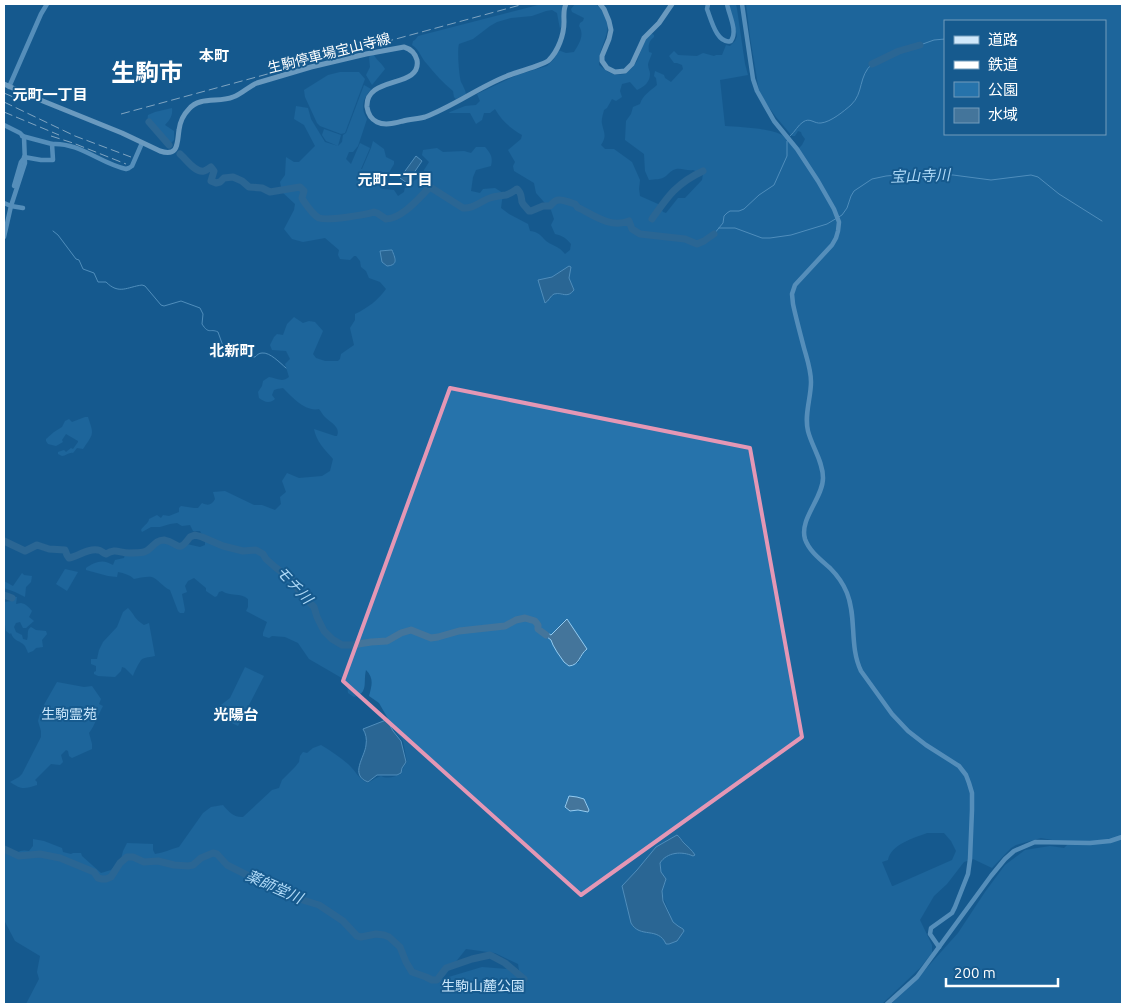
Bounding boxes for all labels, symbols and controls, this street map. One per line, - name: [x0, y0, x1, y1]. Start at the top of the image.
- legend: [944, 20, 1106, 135]
- street label: 生駒停車場宝山寺線: [266, 30, 392, 76]
- text: 道路: [988, 31, 1018, 48]
- district label: 本町: [199, 47, 229, 64]
- text: 鉄道: [988, 56, 1018, 73]
- district label: 生駒市: [111, 59, 183, 86]
- text: 公園: [988, 81, 1018, 98]
- district label: 元町一丁目: [12, 86, 88, 103]
- text: 水域: [988, 106, 1018, 123]
- water label: 宝山寺川: [890, 166, 952, 185]
- district label: 元町二丁目: [357, 171, 433, 188]
- district label: 北新町: [209, 342, 255, 359]
- water label: モチ川: [273, 562, 317, 608]
- park label: 生駒霊苑: [41, 706, 97, 722]
- district label: 光陽台: [213, 706, 259, 723]
- water label: 薬師堂川: [243, 867, 307, 907]
- scale bar: [946, 956, 1058, 988]
- text: 200 m: [954, 964, 996, 981]
- park label: 生駒山麓公園: [441, 978, 525, 994]

